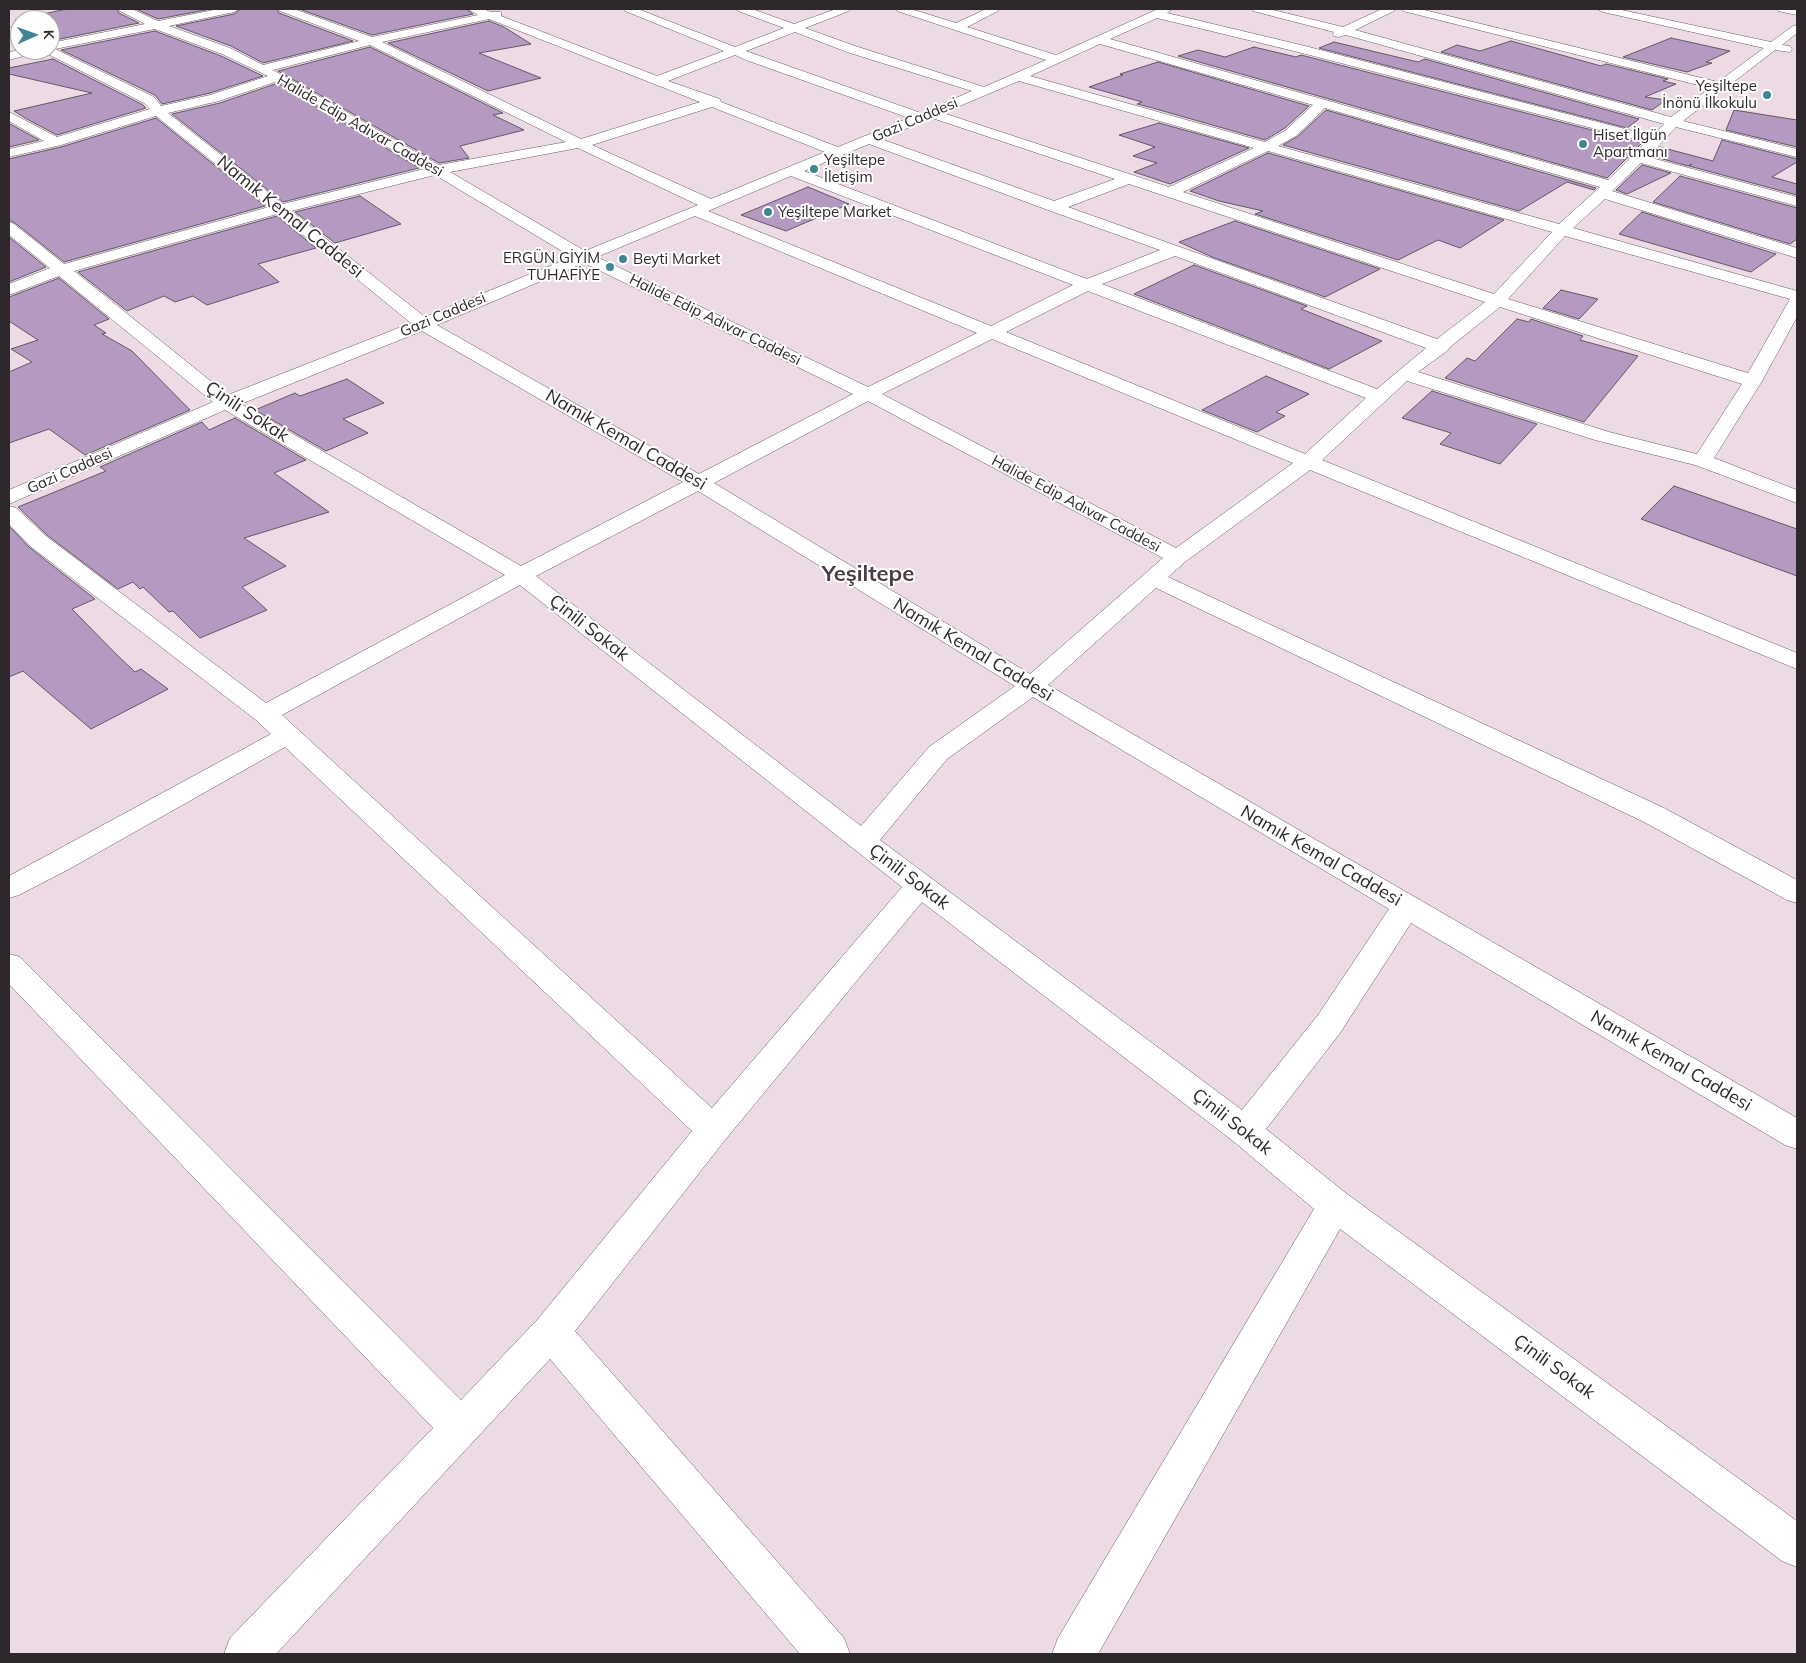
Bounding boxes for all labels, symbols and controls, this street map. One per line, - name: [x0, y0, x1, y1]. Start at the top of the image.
- north arrow: [10, 10, 60, 60]
- text: K: [40, 30, 58, 39]
- street label: Halide Edip Adıvar Caddesi: [274, 71, 446, 181]
- place label: Yeşiltepe İnönü İlkokulu: [1662, 77, 1757, 112]
- marker: Yeşiltepe İnönü İlkokulu: [1761, 89, 1773, 101]
- street label: Gazi Caddesi: [869, 94, 961, 146]
- place label: Hiset İlgün Apartmanı: [1593, 126, 1668, 161]
- marker: Hiset İlgün Apartmanı: [1577, 138, 1589, 150]
- street label: Namık Kemal Caddesi: [212, 151, 368, 283]
- place label: Yeşiltepe İletişim: [824, 151, 885, 186]
- marker: Yeşiltepe İletişim: [808, 163, 820, 175]
- place label: Yeşiltepe Market: [778, 203, 891, 221]
- marker: Yeşiltepe Market: [762, 206, 774, 218]
- place label: ERGÜN GİYİM TUHAFİYE: [503, 249, 600, 284]
- place label: Beyti Market: [633, 250, 720, 268]
- marker: Beyti Market: [617, 253, 629, 265]
- marker: ERGÜN GİYİM TUHAFİYE: [604, 261, 616, 273]
- street label: Halide Edip Adıvar Caddesi: [626, 271, 804, 369]
- street label: Gazi Caddesi: [397, 289, 489, 341]
- street label: Çinili Sokak: [201, 377, 293, 447]
- street label: Namık Kemal Caddesi: [542, 385, 710, 495]
- street label: Gazi Caddesi: [25, 444, 115, 498]
- street label: Halide Edip Adıvar Caddesi: [988, 452, 1164, 556]
- district label: Yeşiltepe: [822, 561, 914, 587]
- street label: Çinili Sokak: [545, 590, 633, 666]
- street label: Namık Kemal Caddesi: [889, 594, 1057, 706]
- street label: Namık Kemal Caddesi: [1237, 801, 1405, 911]
- street label: Çinili Sokak: [864, 840, 954, 914]
- street label: Namık Kemal Caddesi: [1587, 1006, 1755, 1116]
- street label: Çinili Sokak: [1188, 1084, 1276, 1160]
- street label: Çinili Sokak: [1509, 1330, 1599, 1404]

